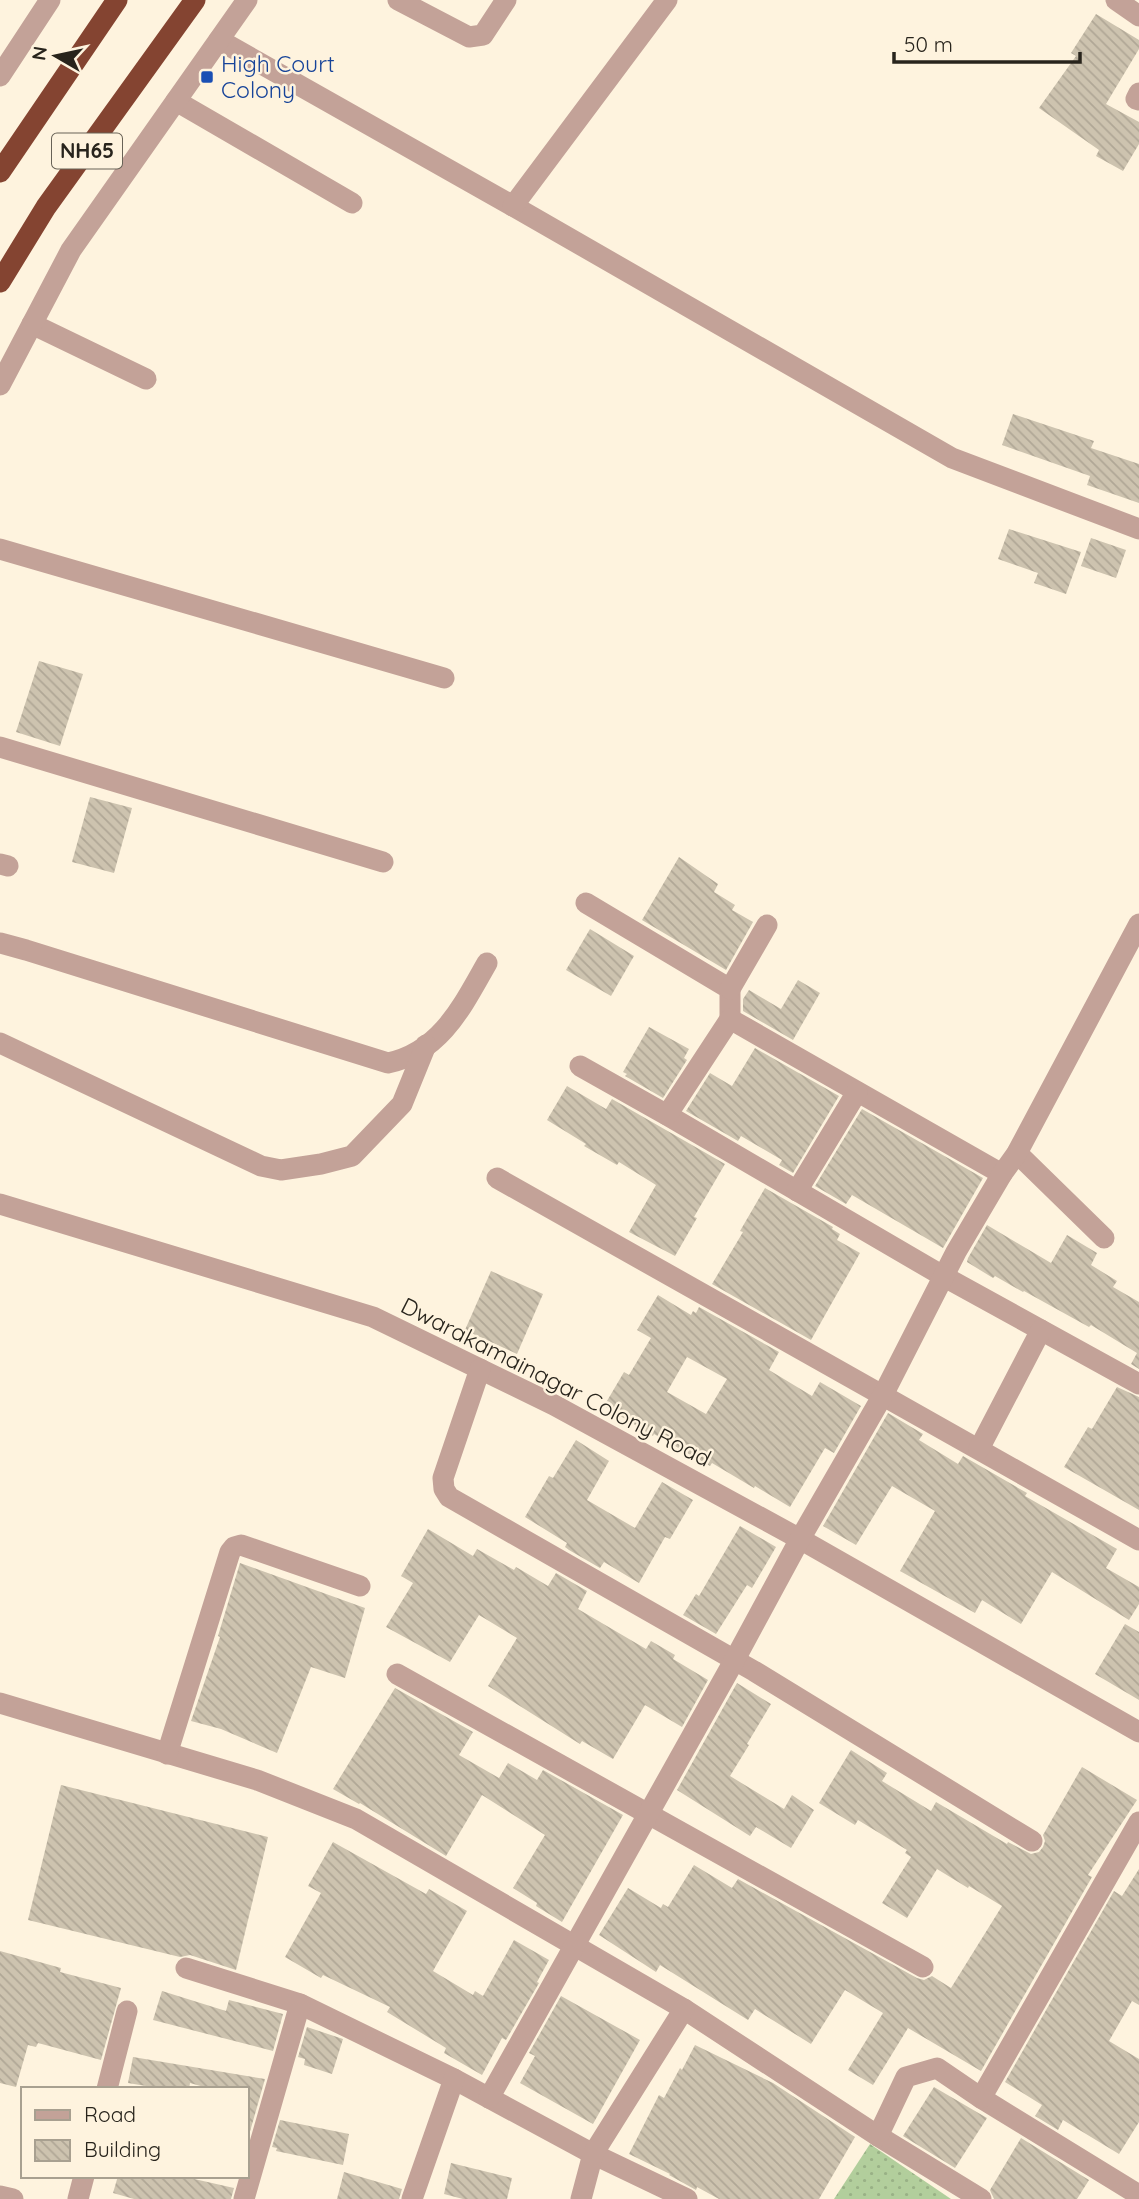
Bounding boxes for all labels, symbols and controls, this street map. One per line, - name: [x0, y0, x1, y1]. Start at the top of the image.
- north arrow: [21, 21, 91, 91]
- scale bar: [894, 21, 1080, 65]
- text: 50 m: [904, 31, 953, 57]
- text: N: [26, 45, 52, 62]
- place label: High Court Colony: [221, 49, 335, 104]
- marker: High Court Colony: [199, 69, 215, 85]
- road number: NH65: [52, 134, 122, 168]
- street label: Dwarakamainagar Colony Road: [396, 1290, 716, 1473]
- legend: [21, 2087, 248, 2178]
- text: Road: [84, 2101, 136, 2127]
- text: Building: [84, 2136, 161, 2162]

